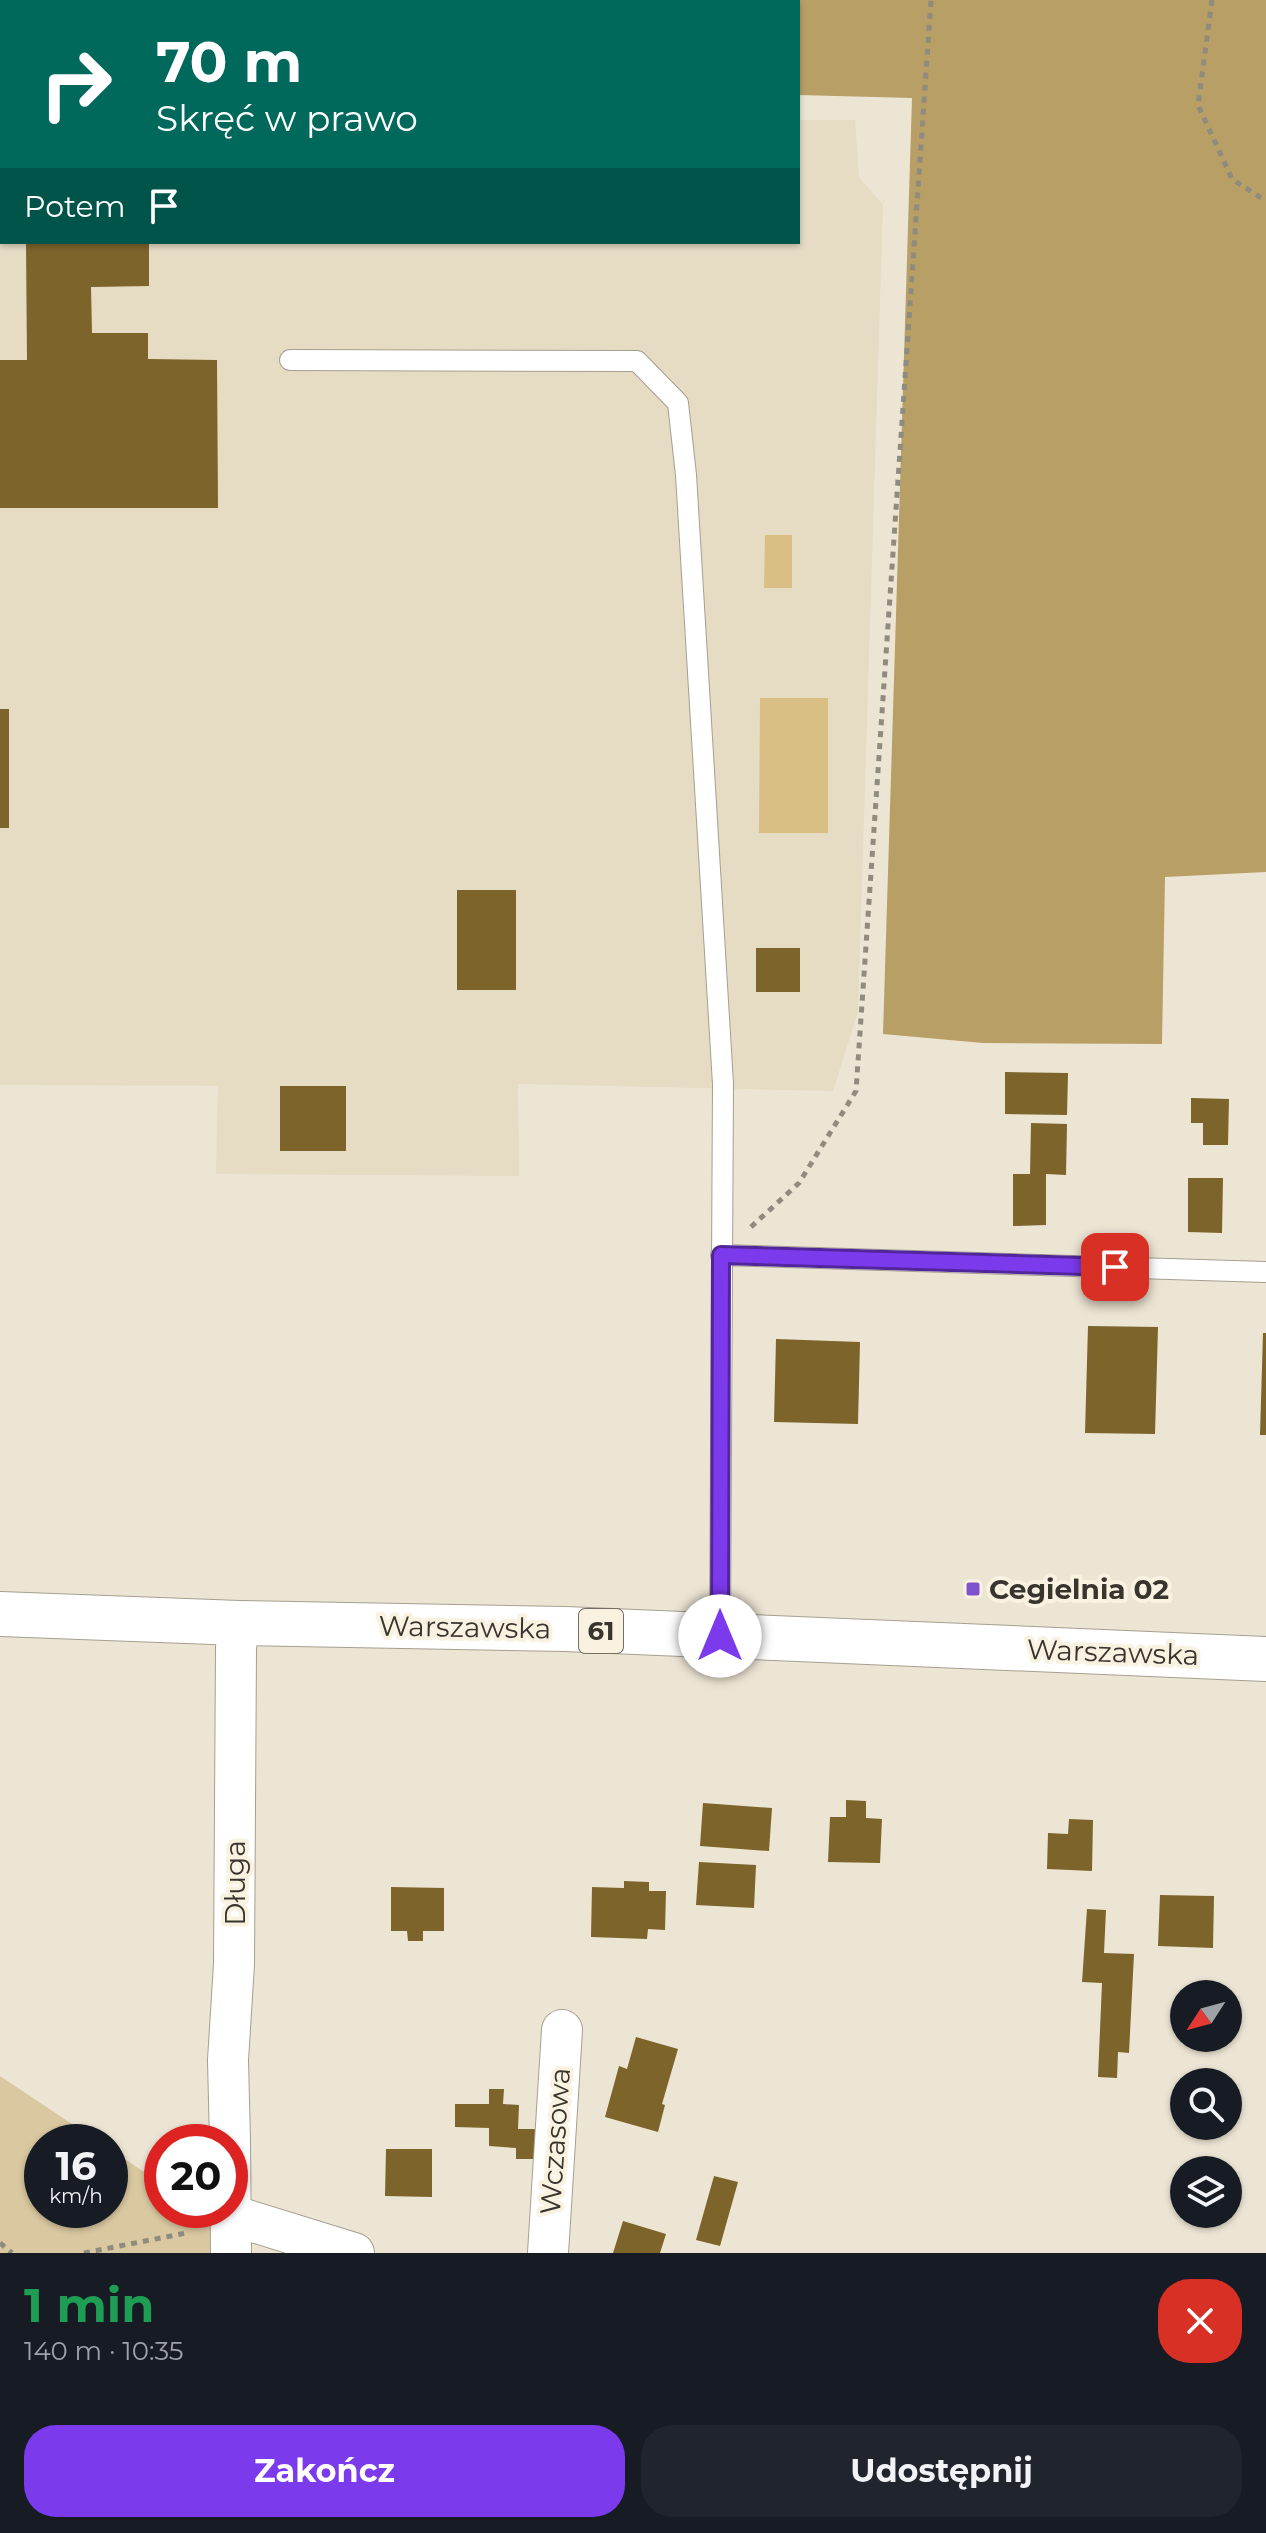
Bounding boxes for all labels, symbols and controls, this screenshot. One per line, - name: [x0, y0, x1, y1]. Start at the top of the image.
- text: 70 m: [156, 28, 302, 96]
- icon: right: [24, 32, 128, 136]
- text: Skręć w prawo: [156, 96, 418, 140]
- icon: arrive: [142, 184, 186, 228]
- text: Potem: [24, 188, 126, 225]
- pin: [1081, 1233, 1149, 1301]
- icon: arrive: [1093, 1245, 1137, 1289]
- place label: Cegielnia 02: [989, 1572, 1169, 1606]
- marker: Cegielnia 02: [964, 1580, 982, 1598]
- position arrow: [678, 1594, 762, 1678]
- street label: Warszawska: [378, 1608, 552, 1646]
- road number: 61: [579, 1609, 623, 1653]
- street label: Warszawska: [1026, 1632, 1200, 1672]
- street label: Długa: [218, 1840, 252, 1926]
- north arrow: [1170, 1980, 1242, 2052]
- map controls: [1170, 1980, 1242, 2228]
- street label: Wczasowa: [533, 2066, 577, 2216]
- button: search: [1170, 2068, 1242, 2140]
- speed limit sign: 20: [144, 2124, 248, 2228]
- text: 16: [55, 2141, 97, 2190]
- button: layers: [1170, 2156, 1242, 2228]
- text: km/h: [49, 2184, 103, 2208]
- text: 1 min: [24, 2276, 154, 2334]
- button: close: [1158, 2279, 1242, 2363]
- text: 140 m · 10:35: [24, 2335, 184, 2367]
- button: Zakończ: [24, 2425, 625, 2517]
- button: Udostępnij: [641, 2425, 1242, 2517]

